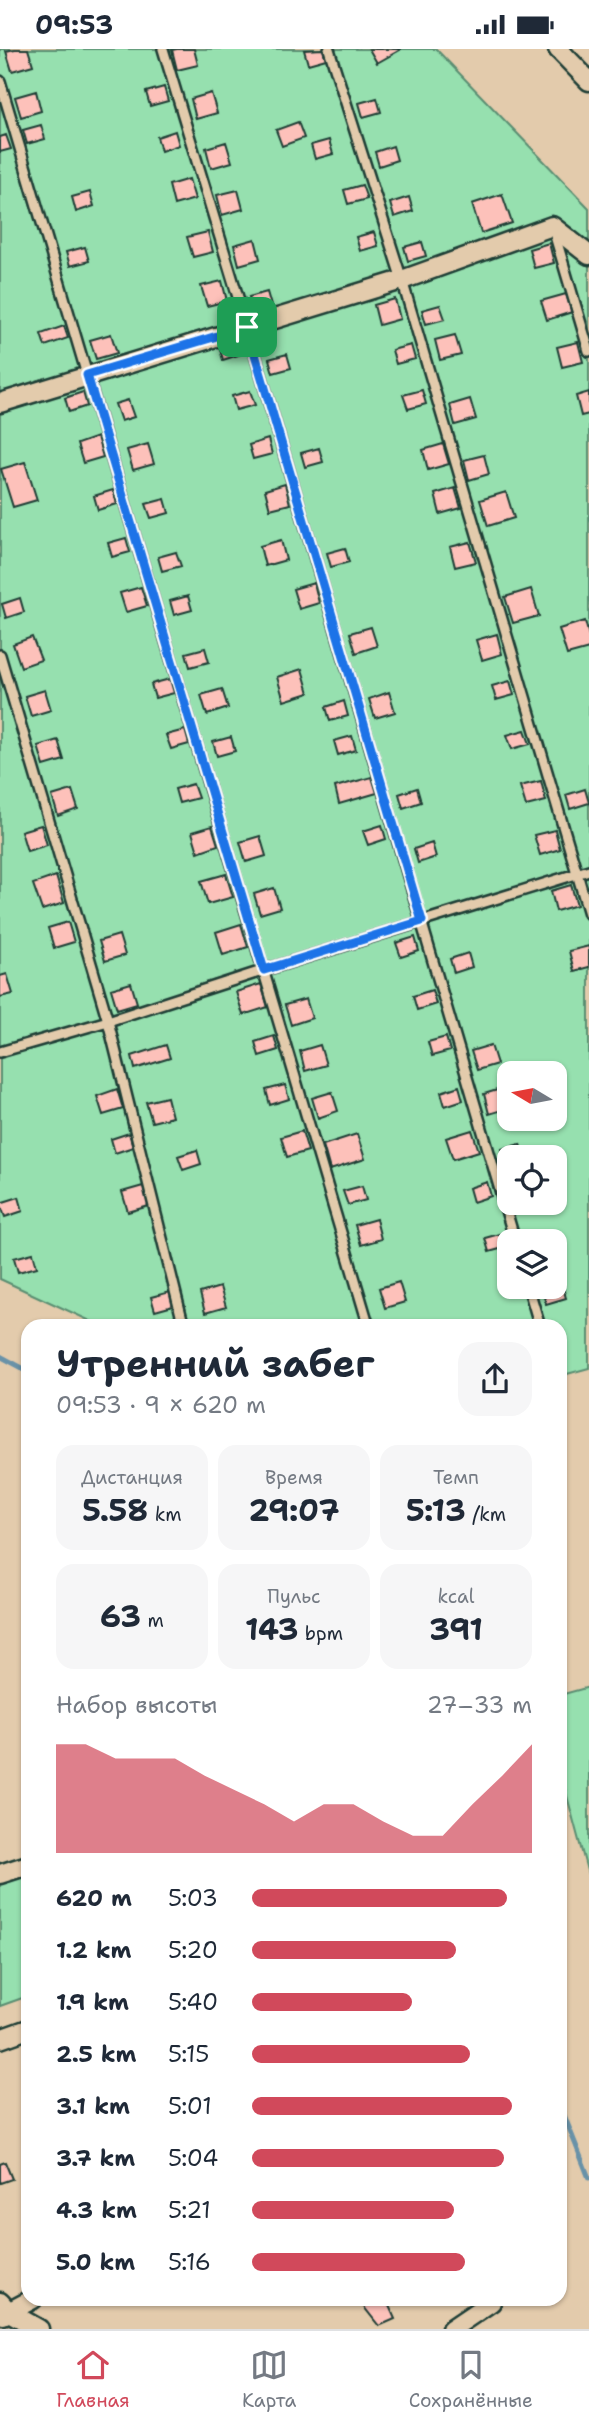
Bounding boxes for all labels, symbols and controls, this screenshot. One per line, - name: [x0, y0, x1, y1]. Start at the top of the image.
- text: 09:53: [35, 7, 113, 42]
- pin: [217, 297, 277, 357]
- icon: arrive: [228, 308, 266, 346]
- north arrow: [497, 1061, 567, 1131]
- map controls: [497, 1061, 567, 1299]
- button: locate: [497, 1145, 567, 1215]
- button: layers: [497, 1229, 567, 1299]
- text: Утренний забег: [56, 1338, 374, 1389]
- button: share: [458, 1342, 532, 1416]
- text: 09:53 · 9 × 620 m: [56, 1390, 266, 1420]
- text: Дистанция: [81, 1465, 183, 1490]
- text: Время: [265, 1465, 323, 1490]
- text: Темп: [433, 1465, 479, 1490]
- text: 5.58: [82, 1490, 148, 1531]
- text: 29:07: [249, 1490, 339, 1531]
- text: 5:13: [406, 1490, 466, 1531]
- text: km: [148, 1502, 182, 1527]
- text: /km: [466, 1502, 506, 1527]
- text: Пульс: [267, 1584, 321, 1609]
- text: kcal: [438, 1584, 474, 1609]
- text: 63: [100, 1596, 141, 1637]
- text: m: [141, 1608, 164, 1633]
- text: 143: [245, 1609, 298, 1650]
- text: 391: [429, 1609, 483, 1650]
- text: bpm: [298, 1621, 343, 1646]
- text: Набор высоты: [56, 1690, 217, 1720]
- text: 27–33 m: [427, 1690, 532, 1720]
- text: 620 m: [56, 1883, 132, 1913]
- text: 5:03: [168, 1883, 218, 1913]
- text: 1.2 km: [56, 1935, 132, 1965]
- text: 5:20: [168, 1935, 218, 1965]
- text: 1.9 km: [56, 1987, 129, 2017]
- text: 5:40: [168, 1987, 218, 2017]
- text: 2.5 km: [56, 2039, 137, 2069]
- text: 5:15: [168, 2039, 209, 2069]
- text: 3.1 km: [56, 2091, 130, 2121]
- text: 5:01: [168, 2091, 212, 2121]
- text: 3.7 km: [56, 2143, 135, 2173]
- text: 5:04: [168, 2143, 218, 2173]
- text: 4.3 km: [56, 2195, 137, 2225]
- text: 5:21: [168, 2195, 211, 2225]
- text: 5.0 km: [56, 2247, 135, 2277]
- text: 5:16: [168, 2247, 211, 2277]
- tab: Главная: [56, 2346, 130, 2413]
- tab: Карта: [242, 2346, 296, 2413]
- tab: Сохранённые: [409, 2346, 533, 2413]

